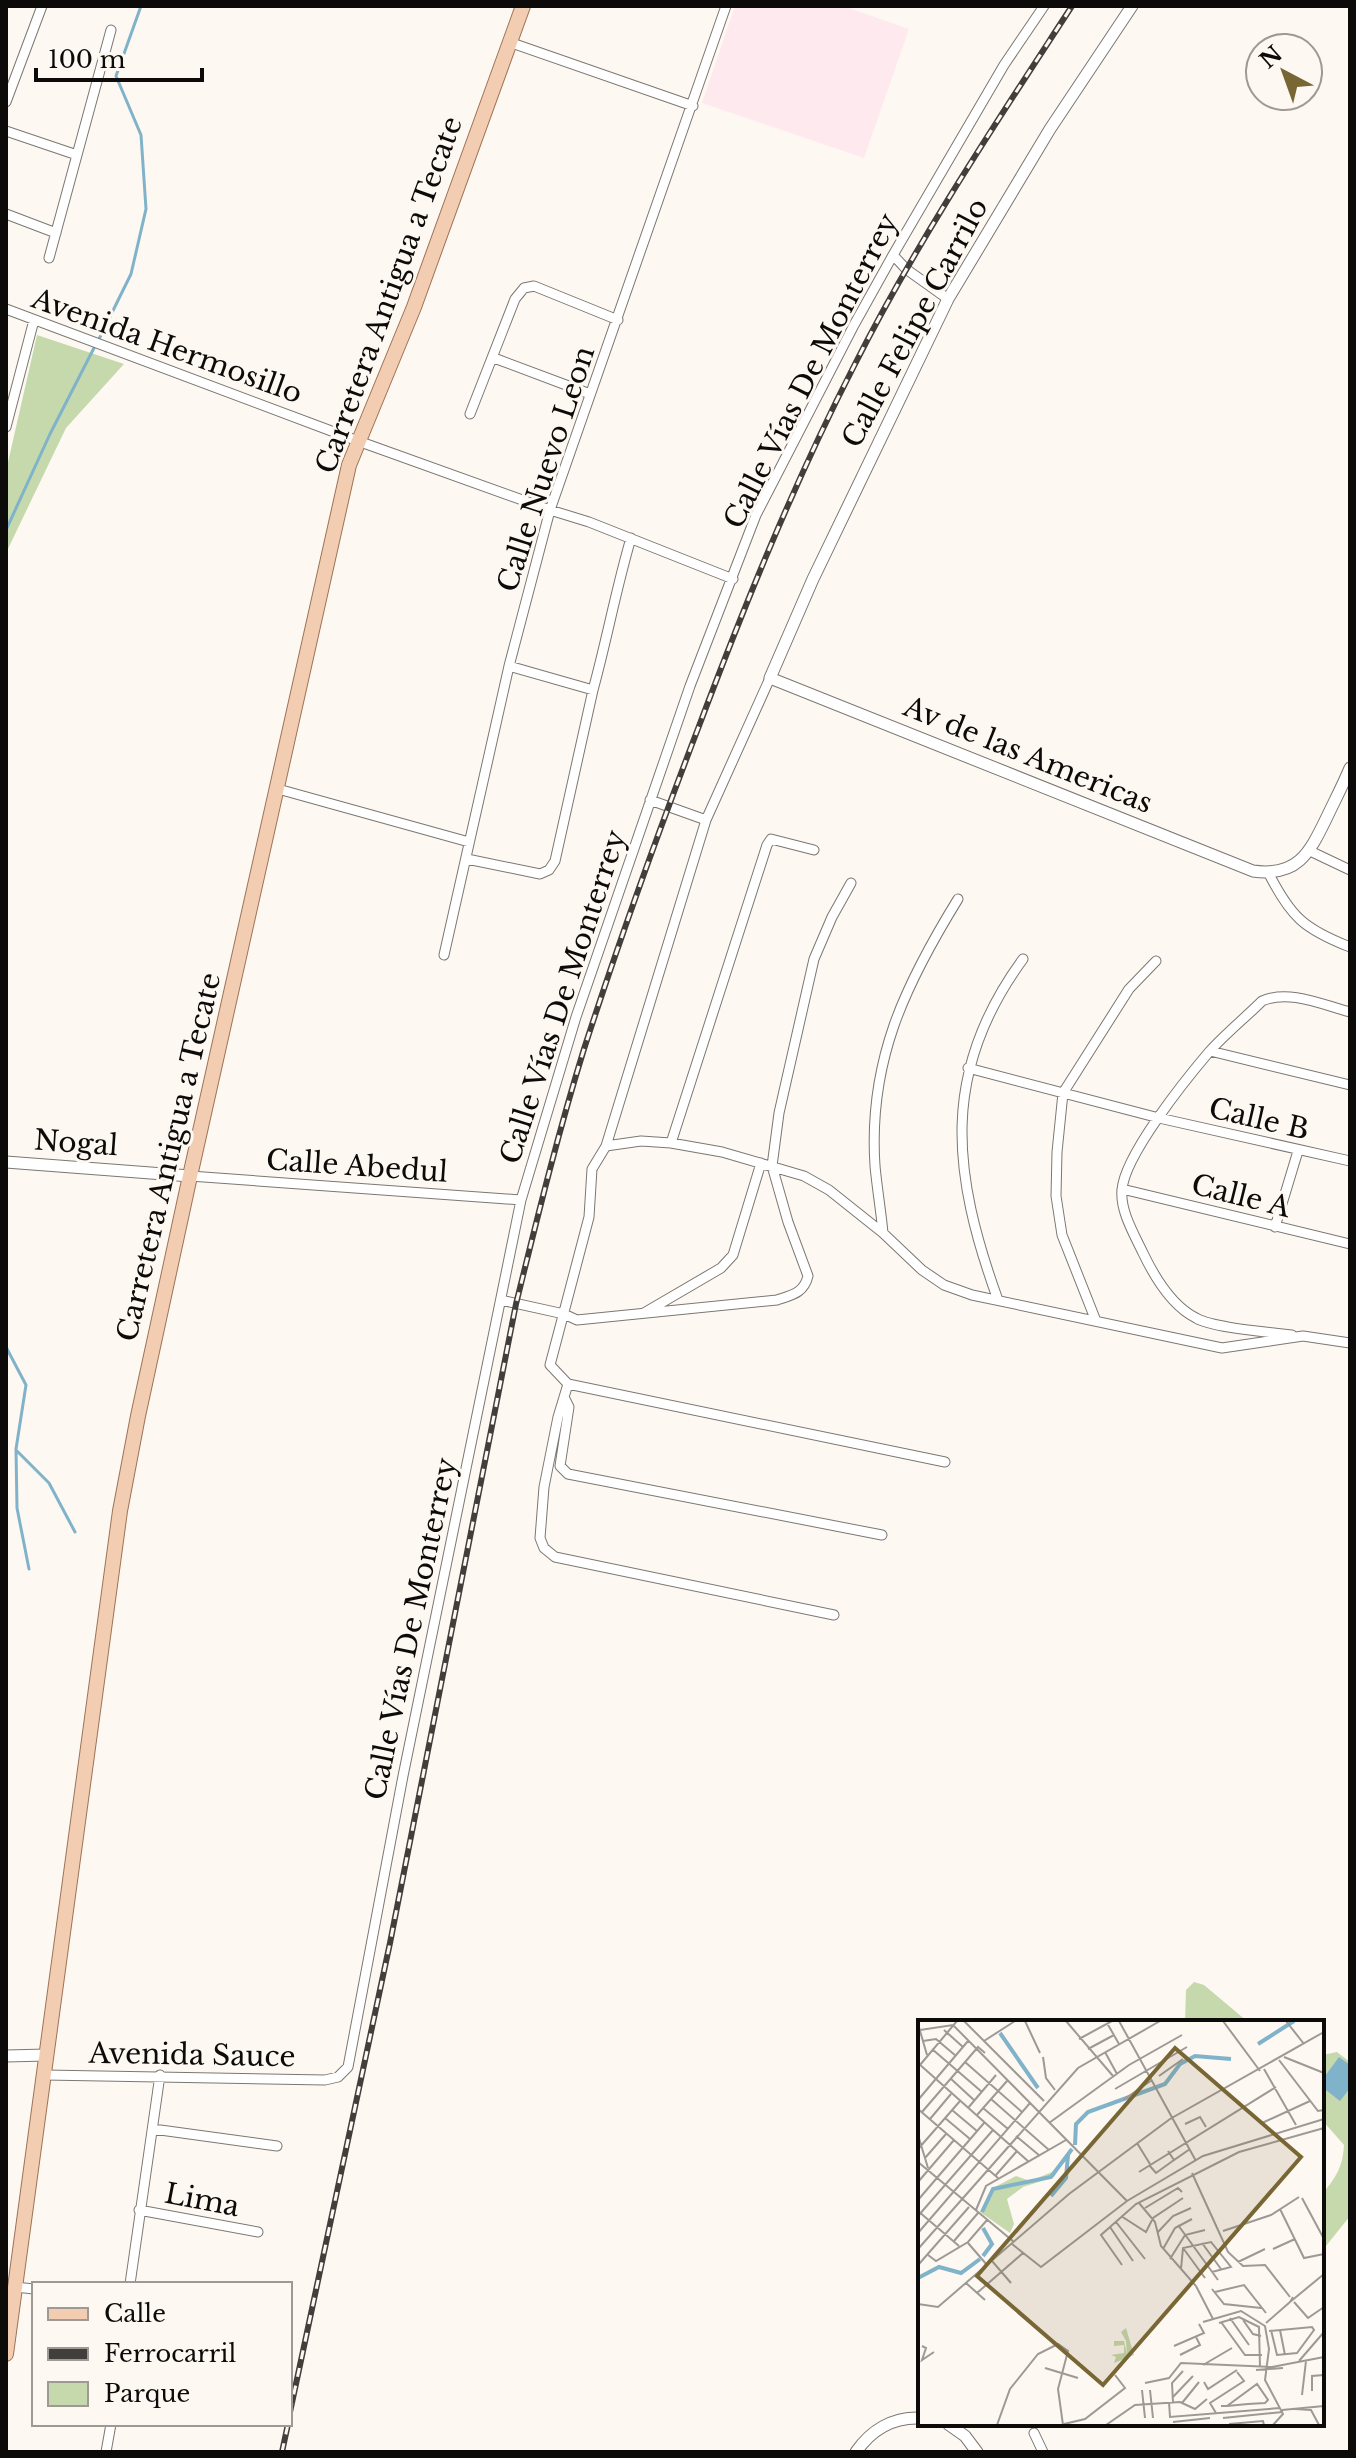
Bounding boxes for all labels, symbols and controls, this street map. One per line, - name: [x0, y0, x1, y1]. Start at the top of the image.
- scale bar: [36, 32, 202, 82]
- north arrow: [1244, 32, 1324, 112]
- text: N: [1255, 40, 1288, 74]
- text: 100 m: [48, 45, 126, 74]
- street label: Carretera Antigua a Tecate: [308, 112, 470, 478]
- street label: Calle Felipe Carrilo: [834, 192, 996, 454]
- street label: Calle Vías De Monterrey: [716, 208, 906, 534]
- street label: Avenida Hermosillo: [26, 280, 307, 411]
- street label: Calle Nuevo Leon: [490, 342, 602, 596]
- street label: Av de las Americas: [897, 689, 1158, 821]
- street label: Calle Vías De Monterrey: [492, 826, 634, 1168]
- street label: Carretera Antigua a Tecate: [110, 969, 228, 1345]
- street label: Calle B: [1205, 1091, 1313, 1147]
- street label: Nogal: [33, 1123, 119, 1163]
- street label: Calle Abedul: [265, 1142, 449, 1190]
- street label: Calle A: [1188, 1167, 1294, 1225]
- street label: Calle Vías De Monterrey: [358, 1455, 464, 1803]
- inset map: [918, 2020, 1324, 2426]
- street label: Avenida Sauce: [87, 2036, 296, 2074]
- street label: Lima: [162, 2176, 243, 2224]
- legend: [32, 2282, 292, 2426]
- text: Calle: [104, 2299, 166, 2328]
- text: Ferrocarril: [104, 2339, 236, 2368]
- text: Parque: [104, 2379, 190, 2408]

